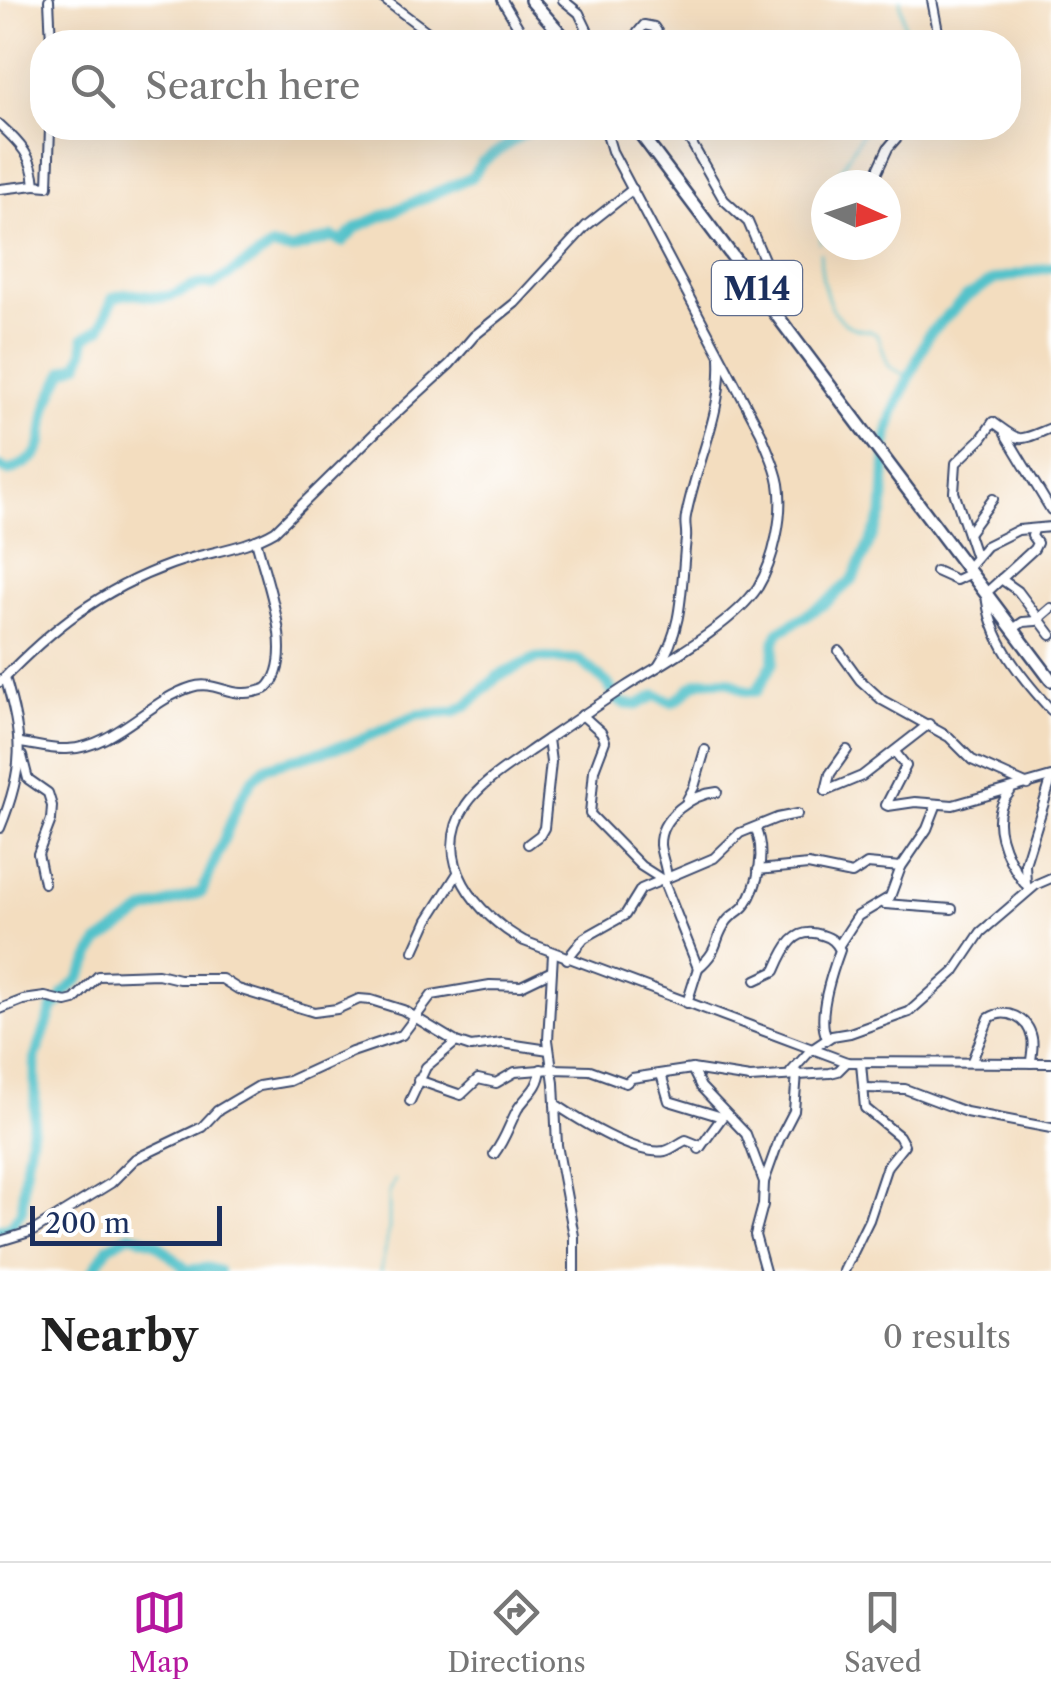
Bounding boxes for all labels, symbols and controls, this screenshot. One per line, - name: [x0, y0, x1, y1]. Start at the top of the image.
- search box: [30, 30, 1021, 140]
- icon: search: [65, 58, 120, 113]
- text: Search here: [145, 62, 360, 109]
- north arrow: [811, 170, 901, 260]
- road number: M14: [712, 261, 802, 315]
- scale bar: [30, 1201, 222, 1246]
- text: 200 m: [45, 1206, 130, 1240]
- text: Nearby: [40, 1310, 198, 1362]
- text: 0 results: [883, 1317, 1011, 1356]
- tab: Map: [129, 1585, 189, 1679]
- tab: Directions: [447, 1585, 586, 1679]
- tab: Saved: [844, 1585, 922, 1679]

